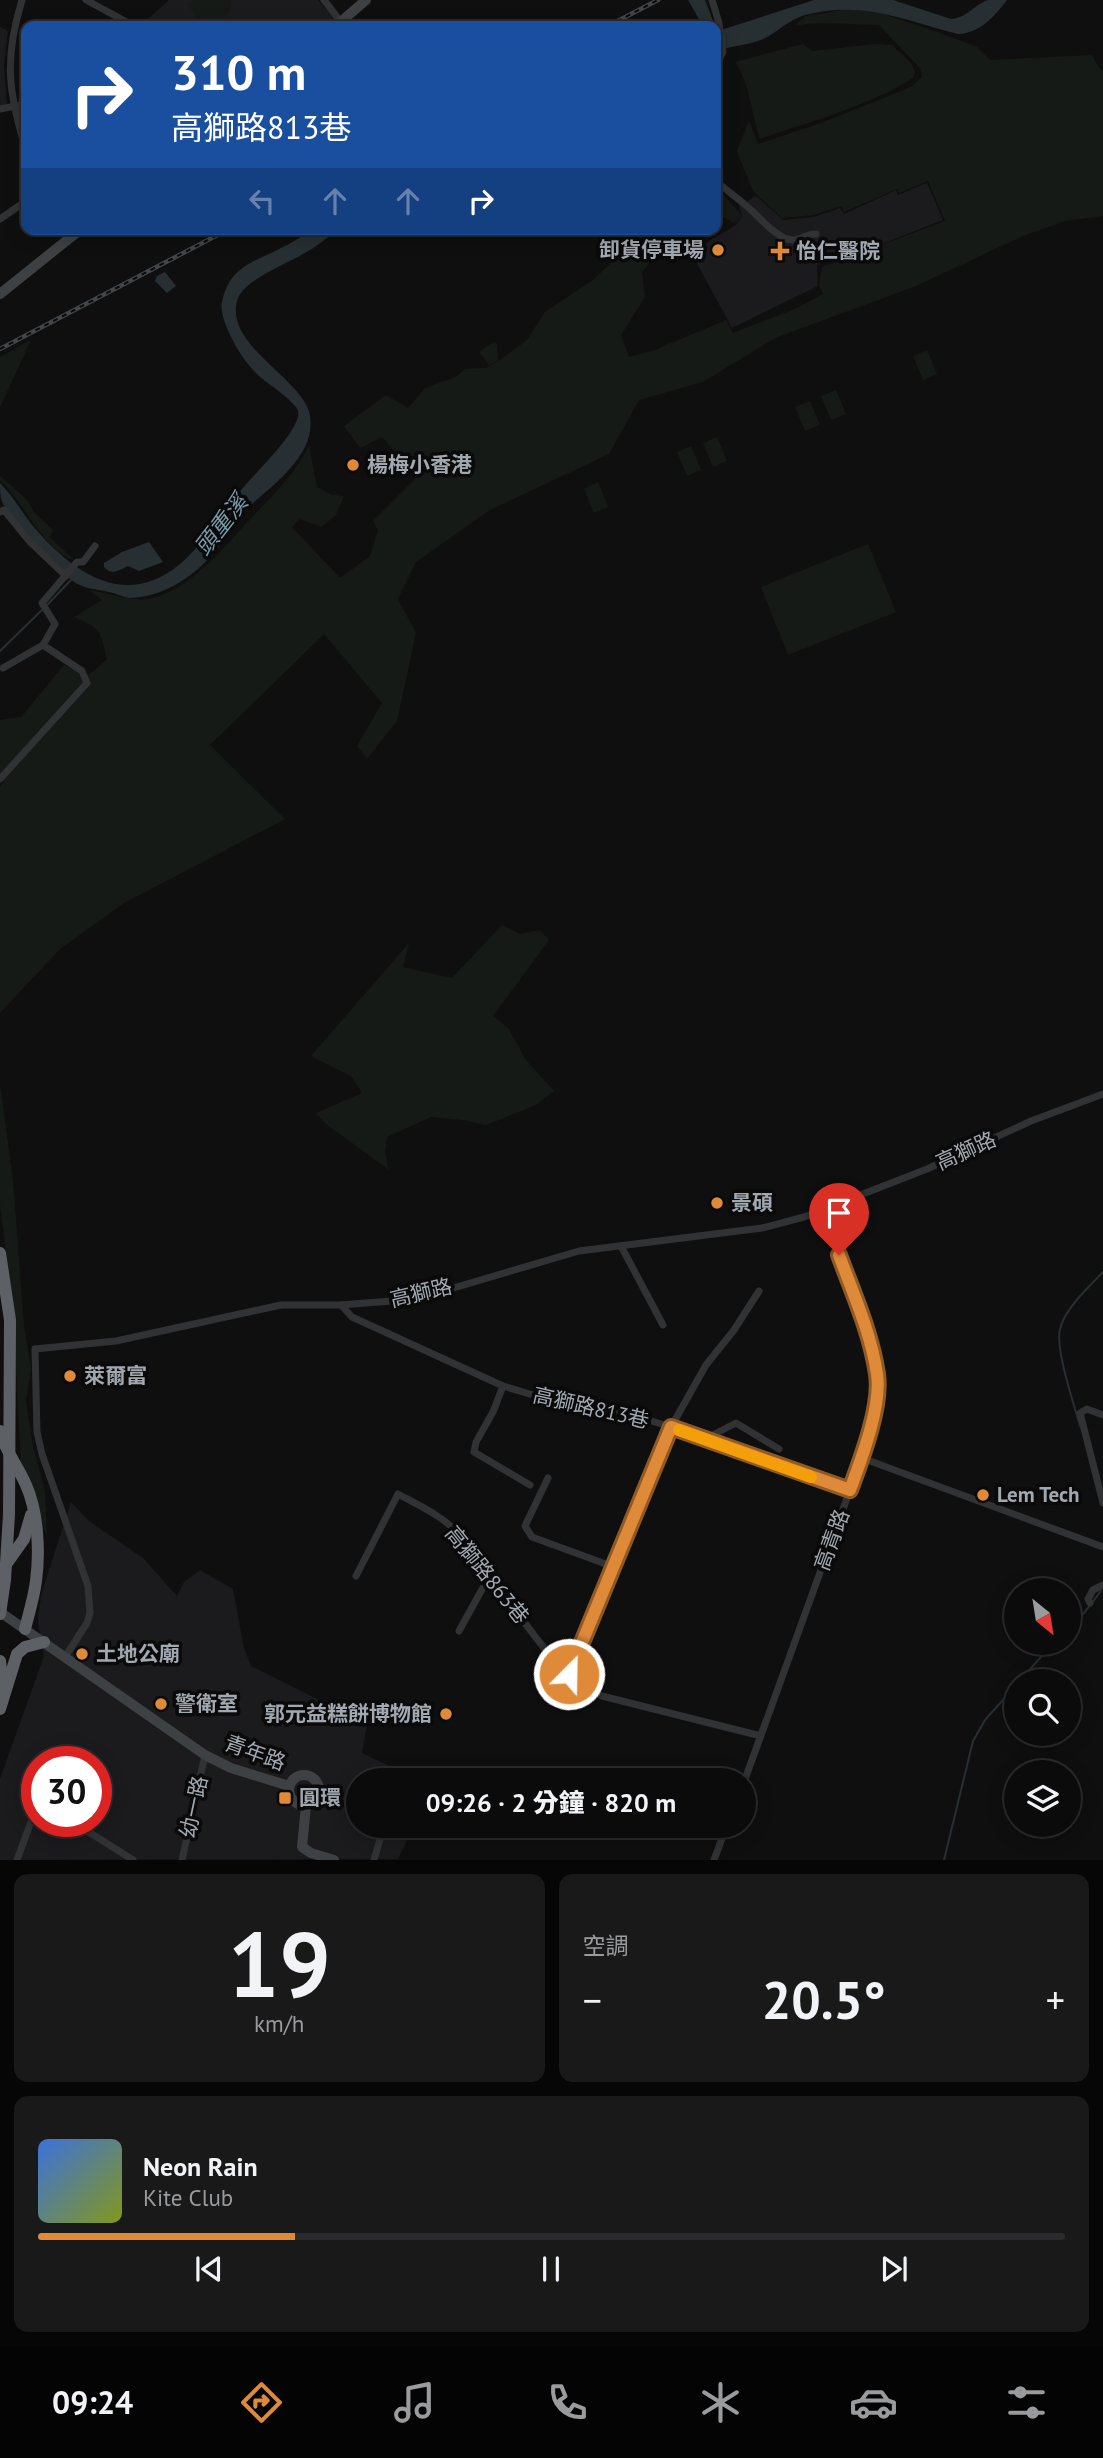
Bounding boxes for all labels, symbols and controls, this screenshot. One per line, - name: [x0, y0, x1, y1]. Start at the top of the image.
- text: 310 m: [171, 40, 306, 104]
- icon: right: [56, 49, 147, 140]
- text: 高獅路813巷: [171, 106, 351, 148]
- icon: left: [243, 182, 281, 220]
- icon: ahead: [316, 182, 354, 220]
- icon: ahead: [389, 182, 427, 220]
- icon: right: [462, 182, 500, 220]
- place label: 卸貨停車場: [599, 236, 704, 263]
- place label: 怡仁醫院: [796, 237, 880, 264]
- marker: 怡仁醫院: [770, 241, 790, 261]
- marker: 卸貨停車場: [710, 242, 726, 258]
- place label: 楊梅小香港: [367, 451, 472, 478]
- marker: 楊梅小香港: [345, 457, 361, 473]
- water label: 頭重溪: [188, 486, 255, 561]
- street label: 高獅路: [932, 1125, 1000, 1176]
- pin: [809, 1183, 869, 1255]
- place label: 景碩: [731, 1189, 773, 1216]
- icon: arrive: [820, 1194, 858, 1232]
- marker: 景碩: [709, 1195, 725, 1211]
- street label: 高獅路: [387, 1272, 455, 1313]
- place label: 萊爾富: [84, 1362, 147, 1389]
- marker: 萊爾富: [62, 1368, 78, 1384]
- street label: 高獅路813巷: [530, 1381, 652, 1434]
- place label: Lem Tech: [997, 1481, 1080, 1508]
- marker: Lem Tech: [975, 1487, 991, 1503]
- street label: 高青路: [808, 1506, 855, 1574]
- street label: 高獅路863巷: [440, 1520, 535, 1629]
- north arrow: [1004, 1578, 1082, 1656]
- map controls: [1004, 1578, 1081, 1837]
- position arrow: [532, 1637, 606, 1711]
- place label: 土地公廟: [96, 1640, 180, 1667]
- marker: 土地公廟: [74, 1646, 90, 1662]
- button: search: [1004, 1669, 1081, 1746]
- place label: 警衛室: [175, 1690, 238, 1717]
- marker: 警衛室: [153, 1696, 169, 1712]
- place label: 郭元益糕餅博物館: [264, 1700, 432, 1727]
- marker: 郭元益糕餅博物館: [438, 1706, 454, 1722]
- street label: 青年路: [221, 1729, 289, 1776]
- speed limit sign: 30: [21, 1746, 112, 1837]
- button: layers: [1004, 1760, 1081, 1837]
- street label: 幼一路: [174, 1773, 213, 1841]
- place label: 圓環: [299, 1784, 341, 1811]
- text: 09:26 · 2 分鐘 · 820 m: [426, 1786, 676, 1819]
- marker: 圓環: [277, 1790, 293, 1806]
- text: 19: [228, 1904, 331, 2022]
- text: 空調: [583, 1931, 629, 1960]
- text: 20.5°: [762, 1966, 886, 2033]
- text: −: [583, 1975, 602, 2024]
- text: +: [1046, 1975, 1065, 2024]
- text: km/h: [254, 2009, 304, 2038]
- text: Neon Rain: [143, 2150, 258, 2183]
- text: Kite Club: [143, 2183, 233, 2212]
- icon: previous: [190, 2250, 228, 2288]
- icon: pause: [532, 2250, 570, 2288]
- icon: next: [875, 2250, 913, 2288]
- icon: directions: [237, 2378, 286, 2427]
- icon: music: [390, 2378, 439, 2427]
- icon: phone: [543, 2378, 592, 2427]
- icon: climate: [696, 2378, 745, 2427]
- icon: car: [849, 2378, 898, 2427]
- icon: filters: [1002, 2378, 1051, 2427]
- text: 09:24: [52, 2381, 133, 2423]

